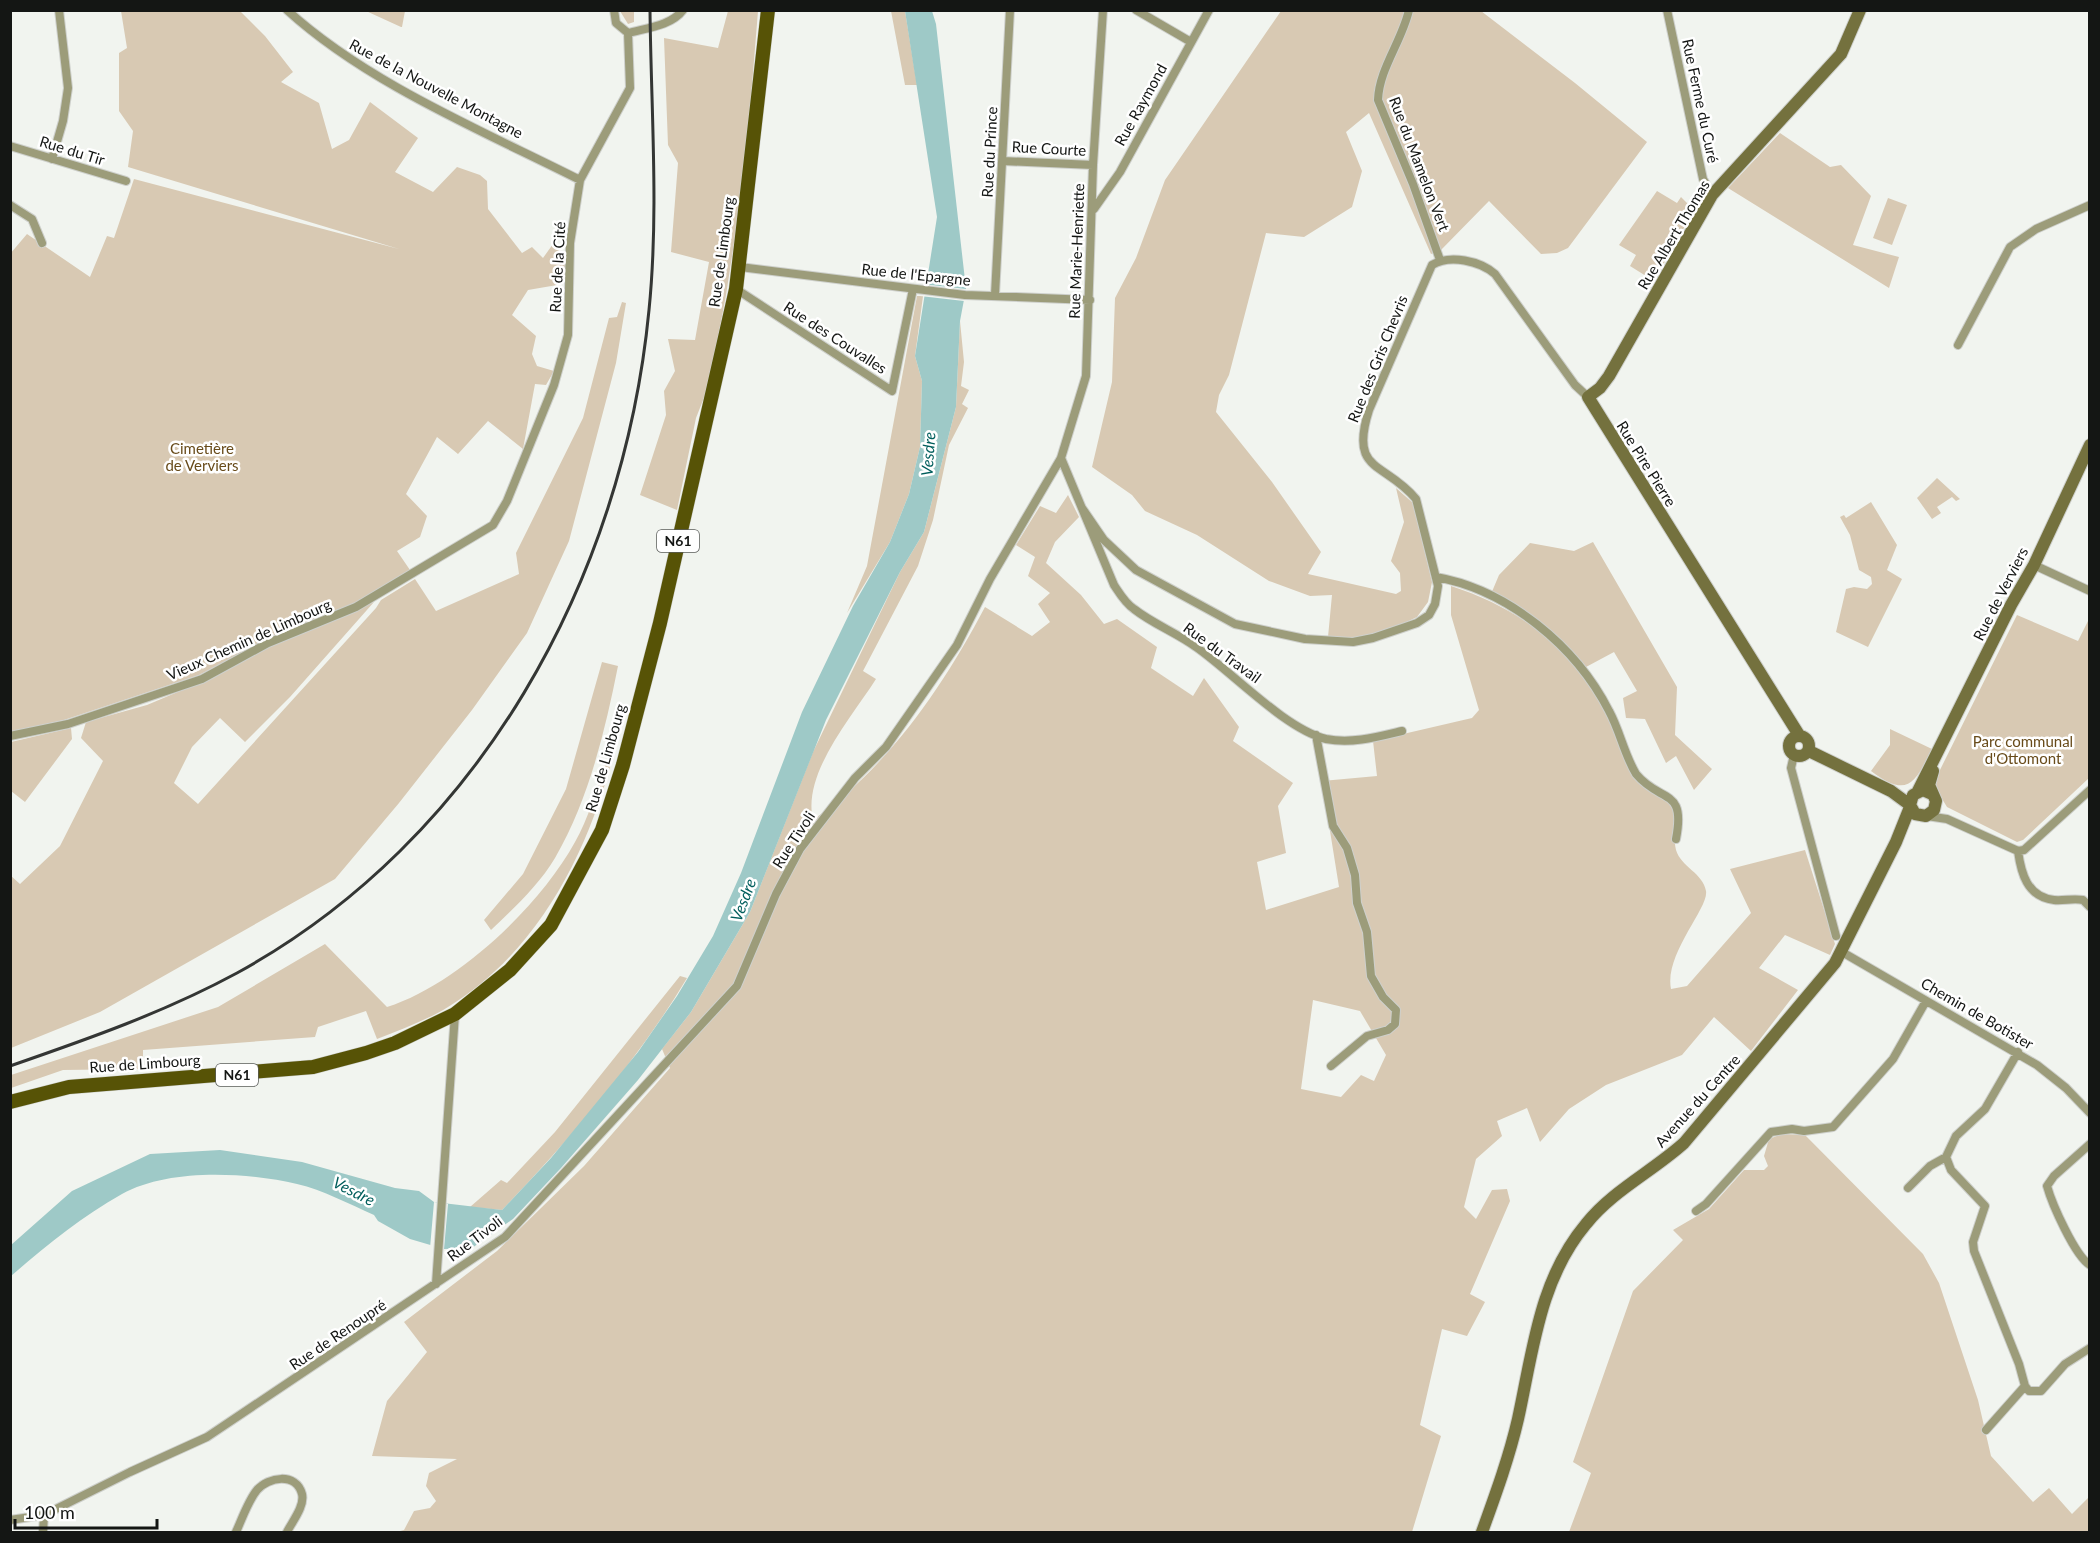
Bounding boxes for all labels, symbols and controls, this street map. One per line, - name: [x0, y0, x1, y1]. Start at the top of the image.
- street label: Rue de la Nouvelle Montagne: [347, 35, 526, 142]
- street label: Rue Ferme du Curé: [1679, 37, 1723, 165]
- street label: Rue Raymond: [1110, 60, 1170, 149]
- street label: Rue du Mamelon Vert: [1386, 94, 1454, 234]
- street label: Rue du Prince: [978, 106, 1000, 198]
- street label: Rue du Tir: [38, 132, 108, 169]
- street label: Rue Courte: [1011, 137, 1087, 159]
- street label: Rue Albert Thomas: [1633, 176, 1713, 293]
- street label: Rue Marie-Henriette: [1065, 183, 1087, 319]
- street label: Rue de Limbourg: [704, 195, 738, 308]
- street label: Rue de la Cité: [546, 221, 568, 313]
- street label: Rue de l'Epargne: [861, 259, 972, 289]
- street label: Rue des Gris Chevris: [1343, 292, 1411, 425]
- street label: Rue des Couvalles: [781, 297, 890, 377]
- street label: Rue Pire Pierre: [1613, 417, 1680, 510]
- water label: Vesdre: [916, 431, 939, 477]
- park label: Cimetière de Verviers: [165, 439, 239, 474]
- road number: N61: [657, 530, 699, 552]
- street label: Rue de Verviers: [1969, 544, 2031, 643]
- street label: Vieux Chemin de Limbourg: [164, 595, 334, 684]
- street label: Rue du Travail: [1180, 618, 1265, 686]
- street label: Rue de Limbourg: [581, 702, 629, 814]
- park label: Parc communal d'Ottomont: [1973, 732, 2073, 767]
- street label: Rue Tivoli: [768, 808, 818, 871]
- water label: Vesdre: [726, 875, 759, 924]
- street label: Chemin de Botister: [1918, 974, 2037, 1053]
- street label: Rue de Limbourg: [89, 1050, 201, 1076]
- street label: Avenue du Centre: [1651, 1050, 1744, 1150]
- road number: N61: [216, 1064, 258, 1086]
- water label: Vesdre: [330, 1172, 379, 1209]
- street label: Rue Tivoli: [443, 1212, 506, 1265]
- street label: Rue de Renoupré: [286, 1295, 389, 1373]
- scale bar: [15, 1492, 158, 1530]
- text: 100 m: [24, 1501, 75, 1523]

